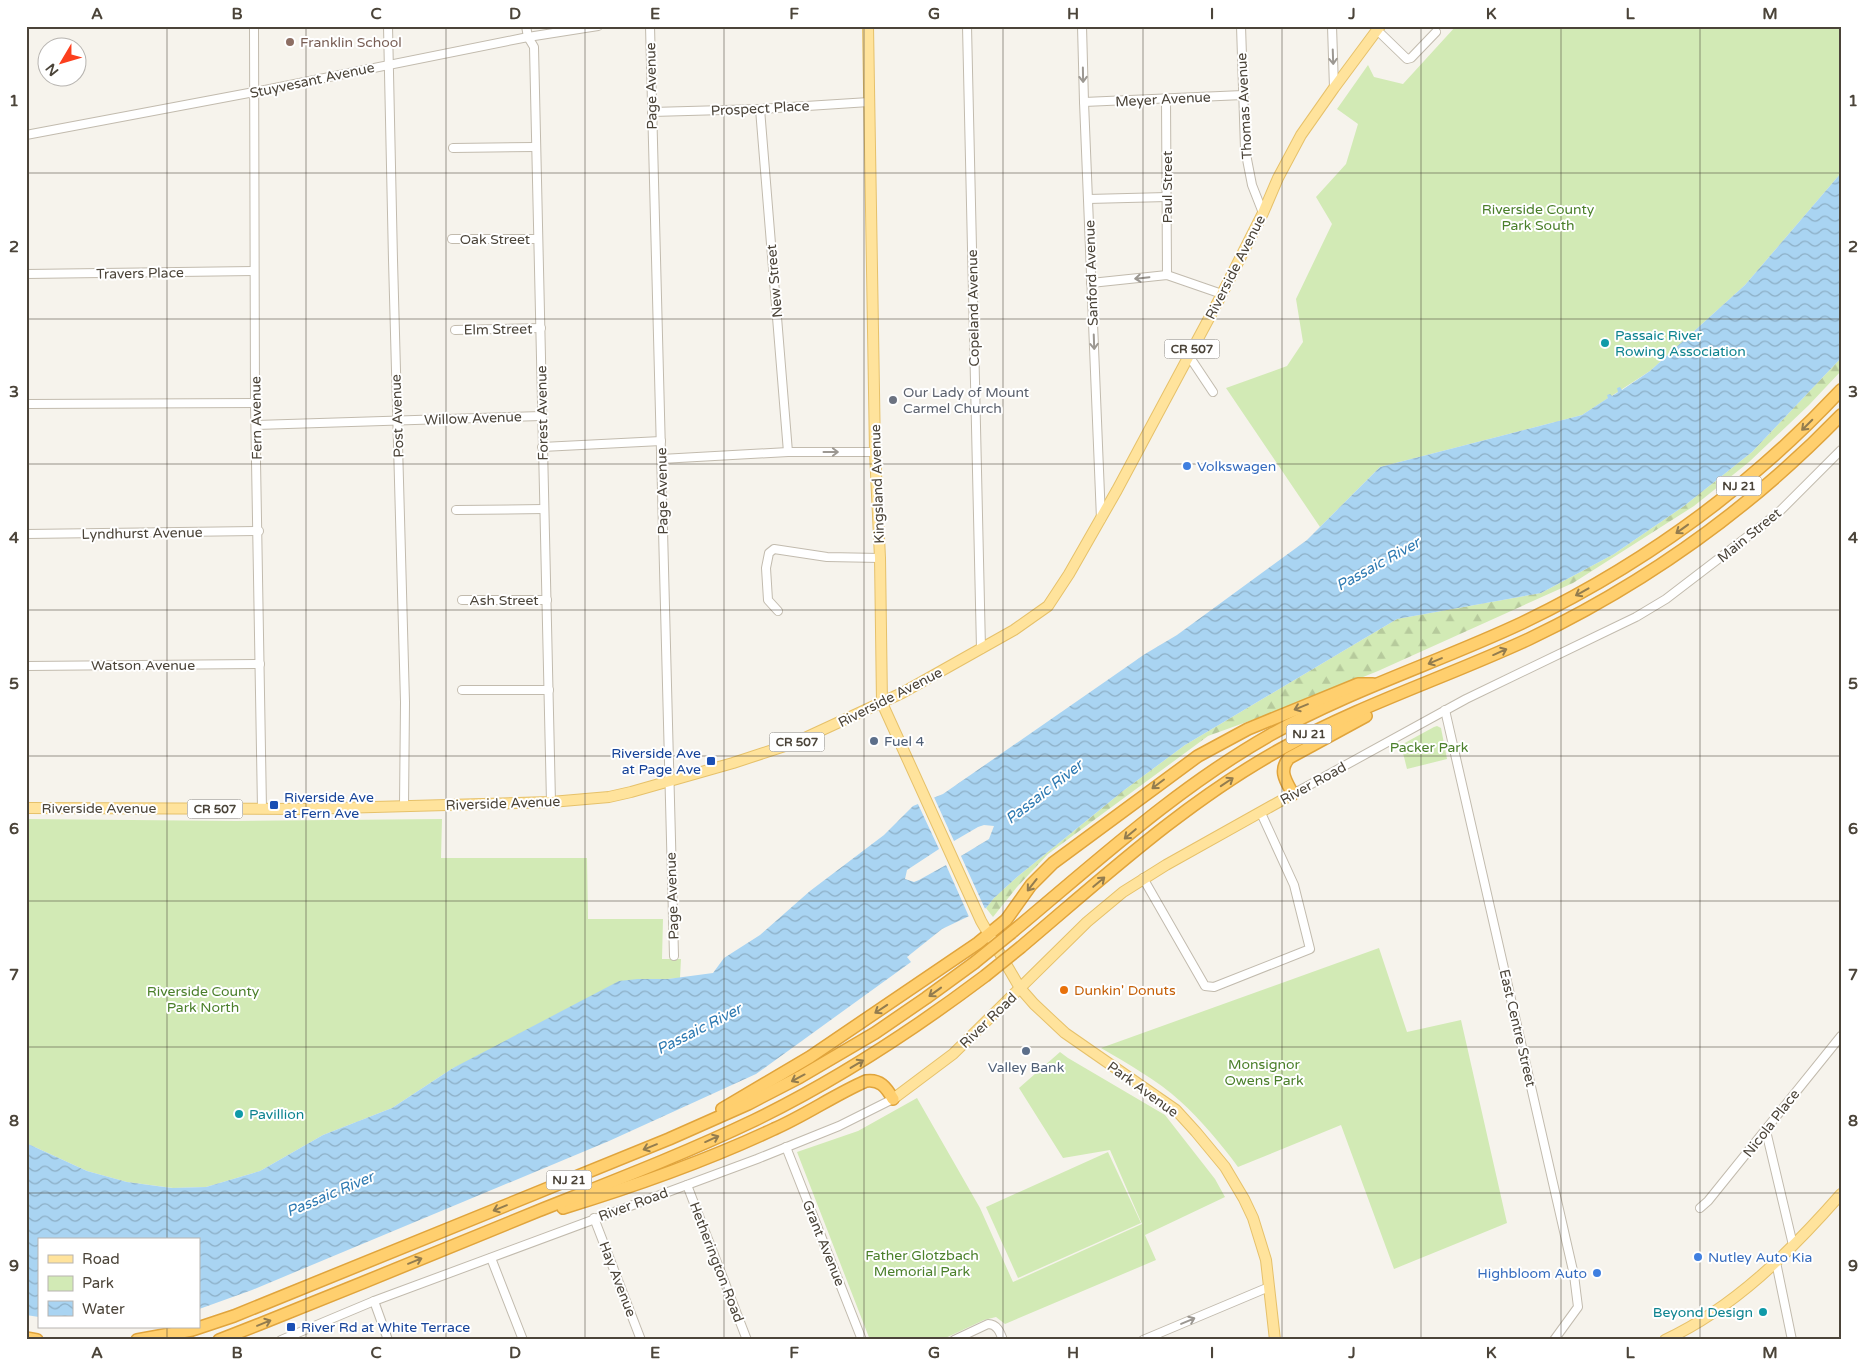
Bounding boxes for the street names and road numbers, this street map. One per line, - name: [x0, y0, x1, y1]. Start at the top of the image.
- street label: Page Avenue: [642, 42, 661, 130]
- street label: Thomas Avenue: [1233, 52, 1256, 160]
- street label: Stuyvesant Avenue: [248, 59, 376, 102]
- street label: Meyer Avenue: [1115, 89, 1211, 110]
- street label: Prospect Place: [710, 97, 810, 120]
- street label: Paul Street: [1159, 150, 1176, 223]
- street label: Riverside Avenue: [1202, 212, 1269, 322]
- street label: Sanford Avenue: [1081, 220, 1102, 326]
- street label: Oak Street: [460, 231, 531, 248]
- street label: New Street: [763, 243, 786, 318]
- street label: Copeland Avenue: [964, 249, 983, 367]
- street label: Travers Place: [96, 264, 184, 283]
- street label: Elm Street: [463, 320, 533, 339]
- road number: CR 507: [1164, 339, 1220, 358]
- street label: Forest Avenue: [533, 365, 552, 461]
- street label: Post Avenue: [388, 374, 407, 458]
- street label: Fern Avenue: [247, 376, 266, 460]
- street label: Willow Avenue: [424, 408, 522, 429]
- street label: Kingsland Avenue: [867, 424, 888, 544]
- street label: Page Avenue: [653, 447, 672, 535]
- road number: NJ 21: [1716, 476, 1762, 496]
- street label: Main Street: [1714, 504, 1785, 566]
- street label: Lyndhurst Avenue: [81, 524, 203, 543]
- street label: Ash Street: [469, 592, 539, 609]
- street label: Watson Avenue: [91, 657, 195, 674]
- street label: Riverside Avenue: [835, 664, 945, 731]
- road number: NJ 21: [1286, 724, 1332, 744]
- road number: CR 507: [770, 732, 824, 752]
- street label: River Road: [1277, 758, 1349, 809]
- street label: Riverside Avenue: [445, 793, 561, 814]
- street label: Riverside Avenue: [42, 800, 156, 817]
- road number: CR 507: [188, 800, 242, 819]
- street label: Page Avenue: [662, 852, 683, 940]
- street label: East Centre Street: [1496, 968, 1539, 1089]
- street label: River Road: [956, 989, 1020, 1052]
- street label: Park Avenue: [1104, 1058, 1182, 1121]
- street label: Nicola Place: [1740, 1086, 1803, 1161]
- road number: NJ 21: [546, 1170, 592, 1190]
- street label: River Road: [596, 1184, 670, 1225]
- street label: Grant Avenue: [799, 1198, 849, 1289]
- street label: Hetherington Road: [686, 1200, 747, 1325]
- street label: Hay Avenue: [595, 1239, 640, 1319]

